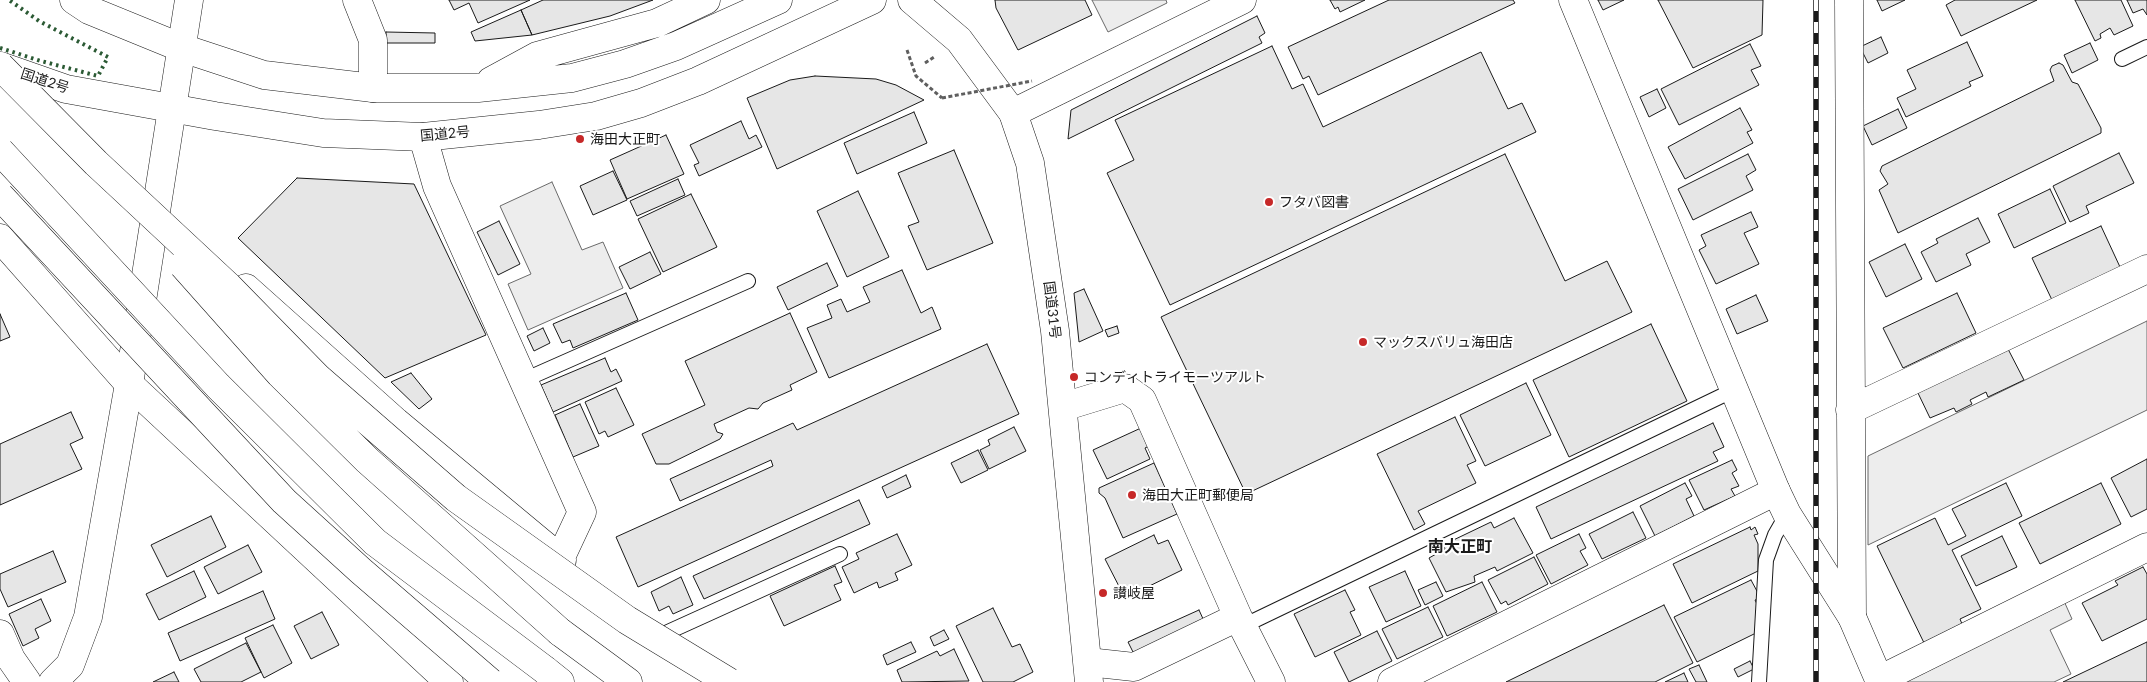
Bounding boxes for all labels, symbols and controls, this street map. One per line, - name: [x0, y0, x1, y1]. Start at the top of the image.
- street label: 国道2号: [19, 65, 71, 97]
- street label: 国道2号: [419, 123, 471, 145]
- place label: 海田大正町: [590, 131, 660, 147]
- marker: 海田大正町: [574, 133, 586, 145]
- place label: フタバ図書: [1279, 194, 1349, 210]
- marker: フタバ図書: [1263, 196, 1275, 208]
- street label: 国道31号: [1040, 280, 1064, 340]
- place label: マックスバリュ海田店: [1373, 334, 1513, 350]
- marker: マックスバリュ海田店: [1357, 336, 1369, 348]
- place label: コンディトライモーツアルト: [1084, 369, 1266, 385]
- marker: コンディトライモーツアルト: [1068, 371, 1080, 383]
- place label: 海田大正町郵便局: [1142, 487, 1254, 503]
- marker: 海田大正町郵便局: [1126, 489, 1138, 501]
- district label: 南大正町: [1428, 537, 1492, 557]
- place label: 讃岐屋: [1113, 585, 1155, 601]
- marker: 讃岐屋: [1097, 587, 1109, 599]

